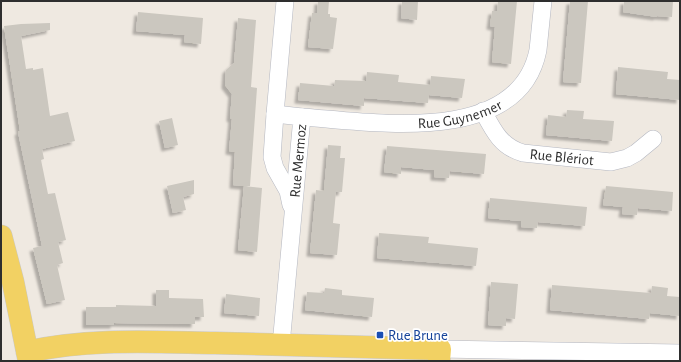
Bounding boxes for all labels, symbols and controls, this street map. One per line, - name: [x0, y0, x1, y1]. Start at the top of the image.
- street label: Rue Guynemer: [417, 97, 505, 131]
- street label: Rue Mermoz: [287, 123, 309, 198]
- street label: Rue Blériot: [529, 146, 595, 168]
- place label: Rue Brune: [388, 328, 448, 343]
- marker: Rue Brune: [375, 330, 385, 340]

